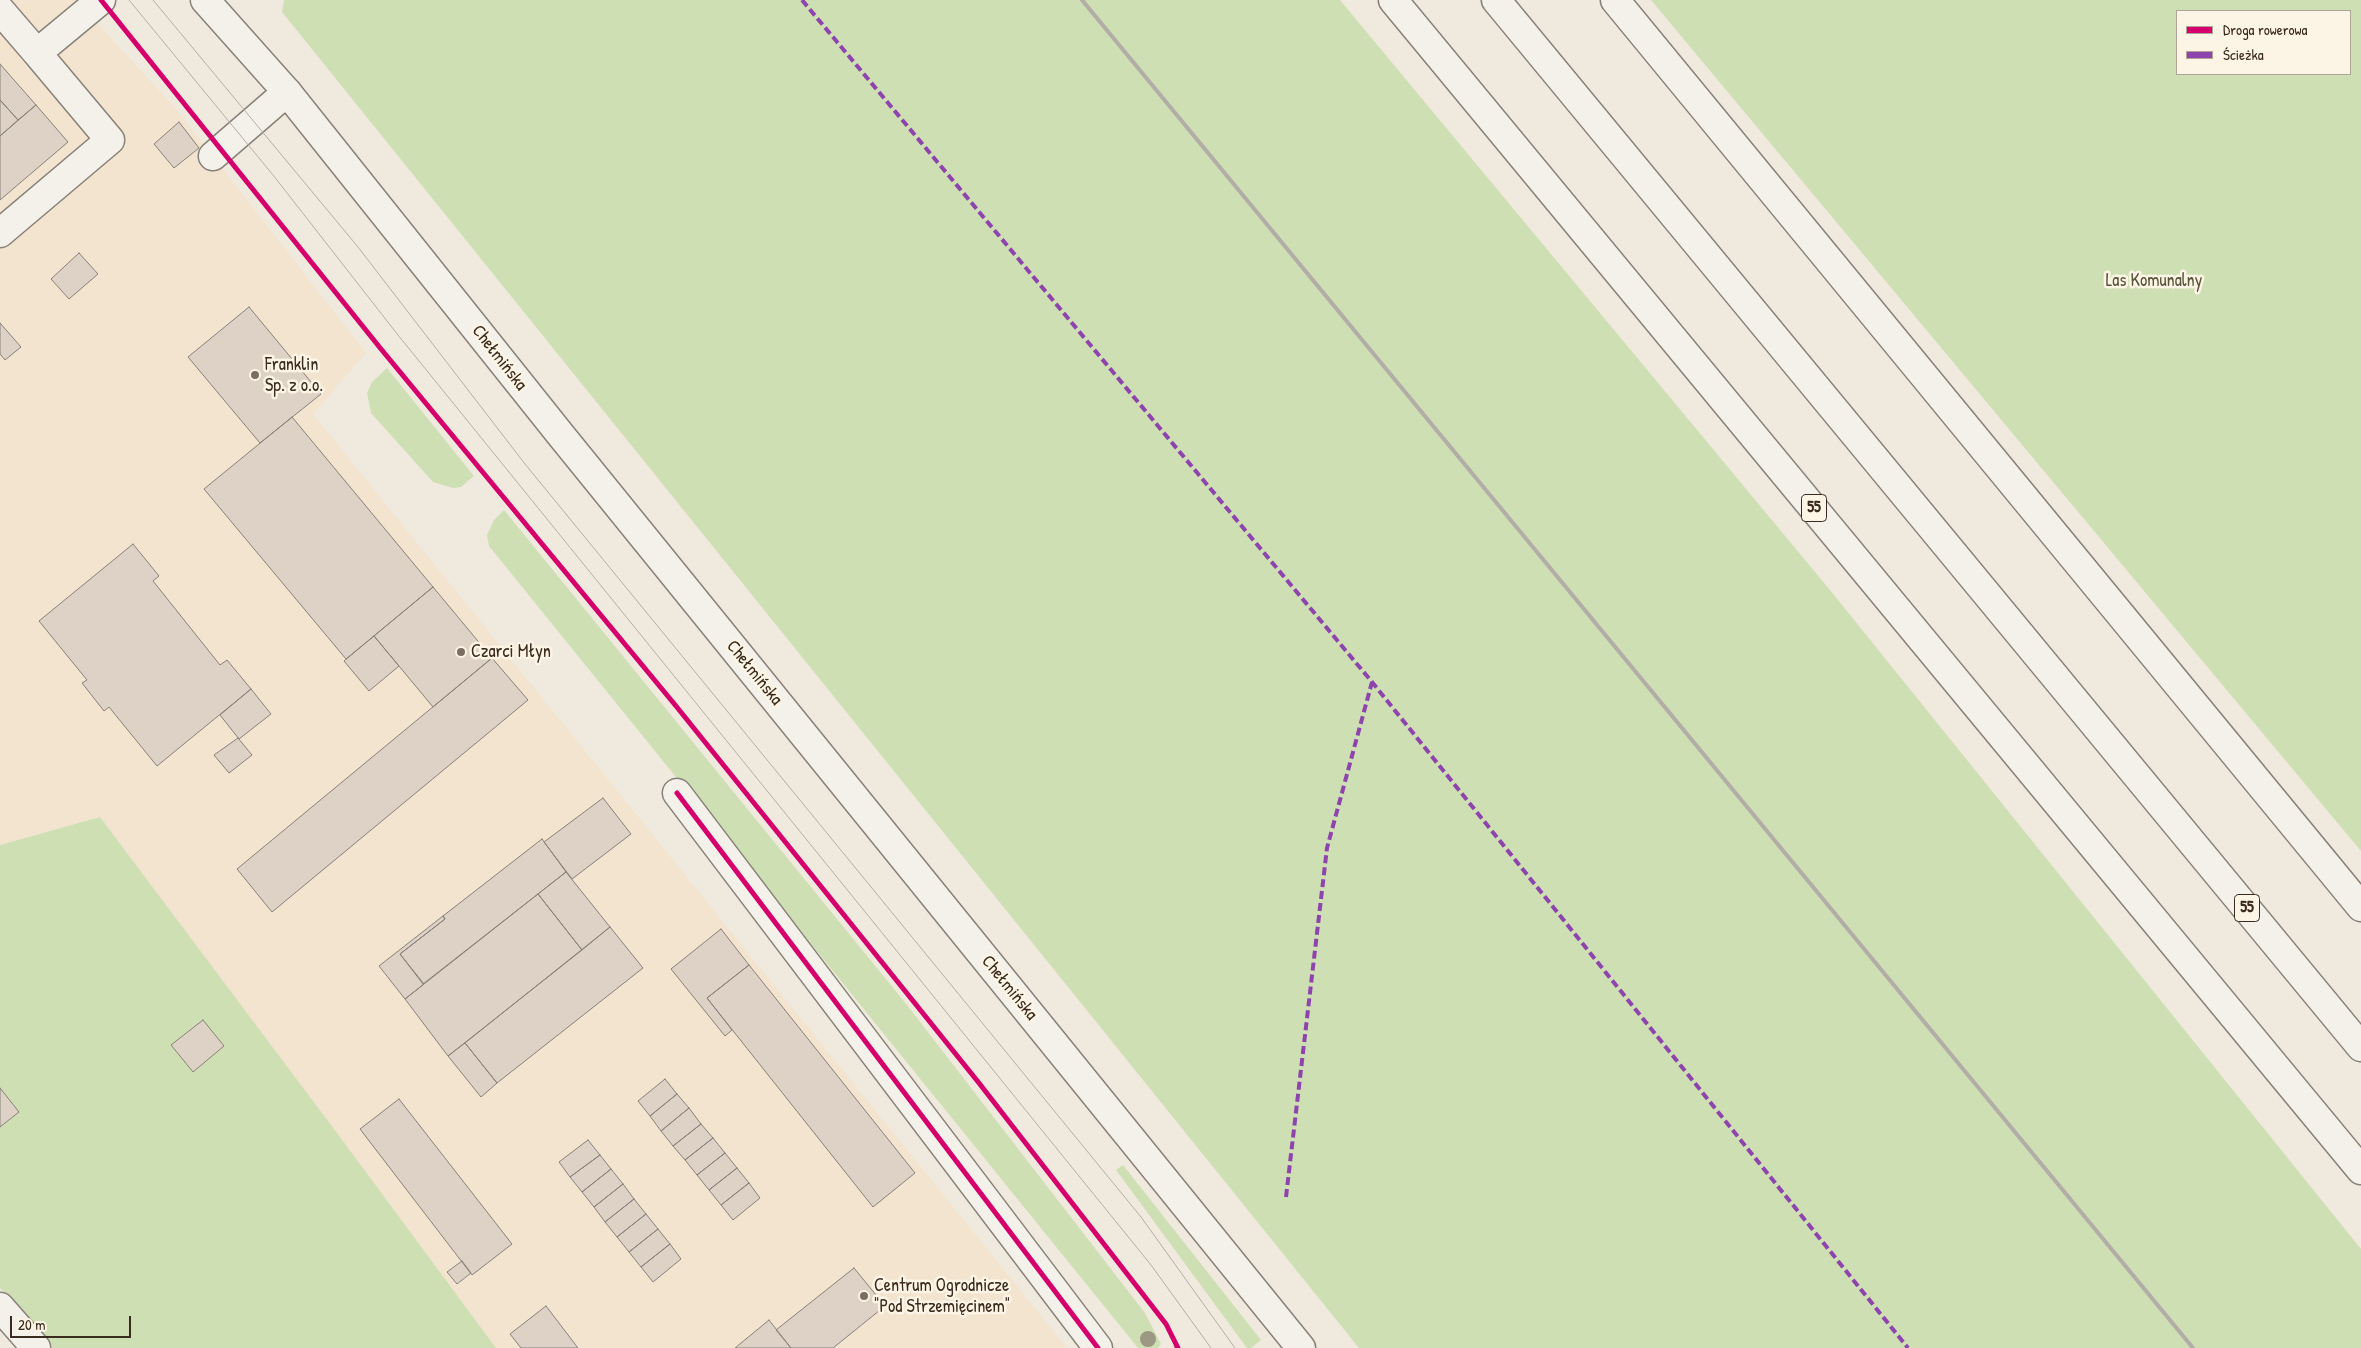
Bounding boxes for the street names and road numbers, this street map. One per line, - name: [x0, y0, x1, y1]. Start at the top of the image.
- street label: Chełmińska: [467, 321, 531, 395]
- road number: 55: [1802, 494, 1826, 522]
- street label: Chełmińska: [721, 636, 787, 710]
- road number: 55: [2234, 894, 2260, 921]
- street label: Chełmińska: [976, 951, 1042, 1025]

